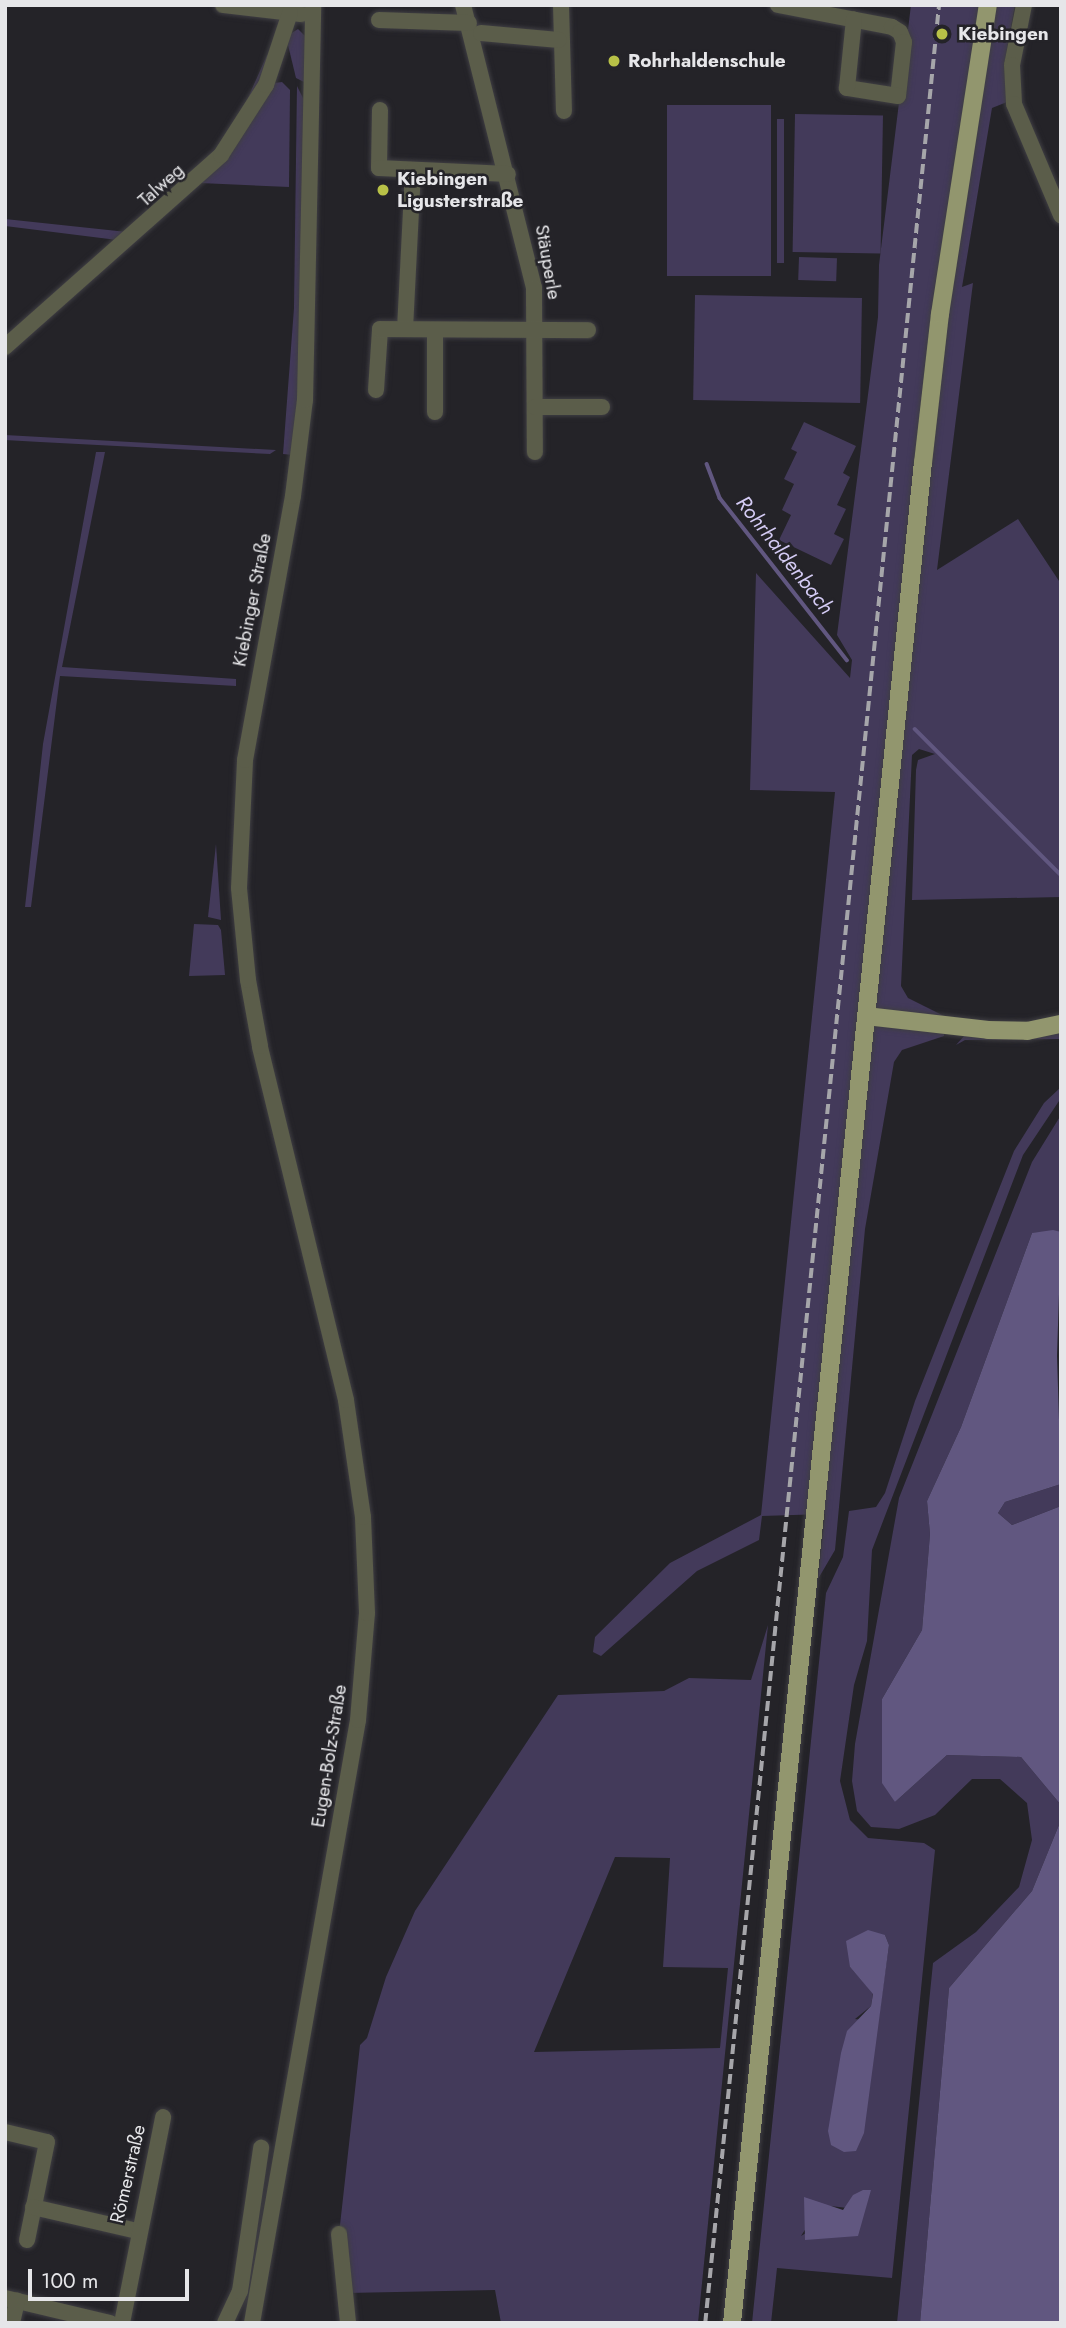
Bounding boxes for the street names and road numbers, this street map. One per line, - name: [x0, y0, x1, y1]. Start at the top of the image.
- street label: Talweg: [133, 159, 189, 211]
- street label: Stäuperle: [530, 223, 566, 301]
- street label: Kiebinger Straße: [228, 531, 276, 669]
- street label: Eugen-Bolz-Straße: [306, 1683, 352, 1829]
- street label: Römerstraße: [106, 2122, 150, 2226]

